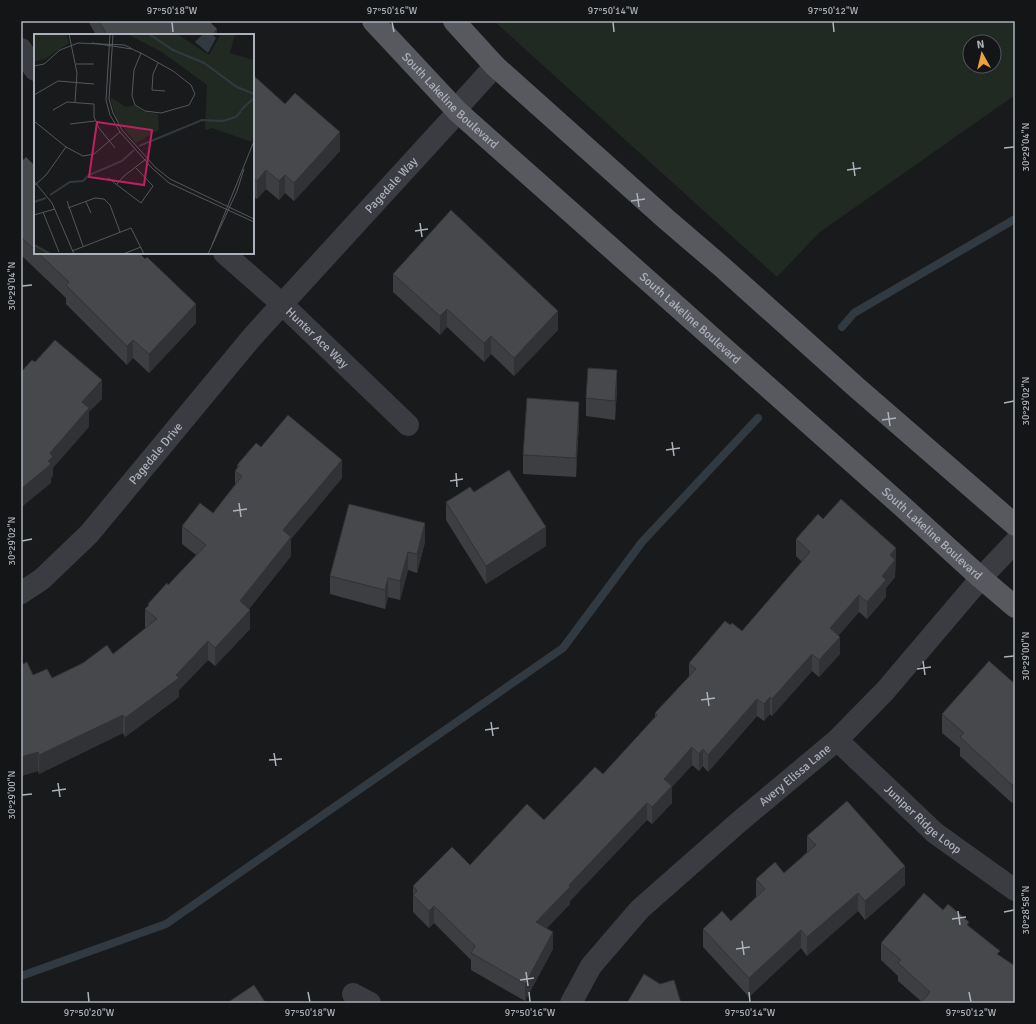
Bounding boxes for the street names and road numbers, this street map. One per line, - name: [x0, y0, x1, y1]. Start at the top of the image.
- street label: South Lakeline Boulevard: [398, 50, 501, 152]
- street label: Pagedale Way: [362, 154, 421, 217]
- street label: South Lakeline Boulevard: [636, 270, 744, 367]
- street label: Hunter Ace Way: [282, 305, 352, 372]
- street label: Pagedale Drive: [126, 420, 186, 488]
- street label: South Lakeline Boulevard: [878, 485, 985, 583]
- street label: Avery Elissa Lane: [756, 741, 834, 810]
- street label: Juniper Ridge Loop: [881, 782, 964, 857]

